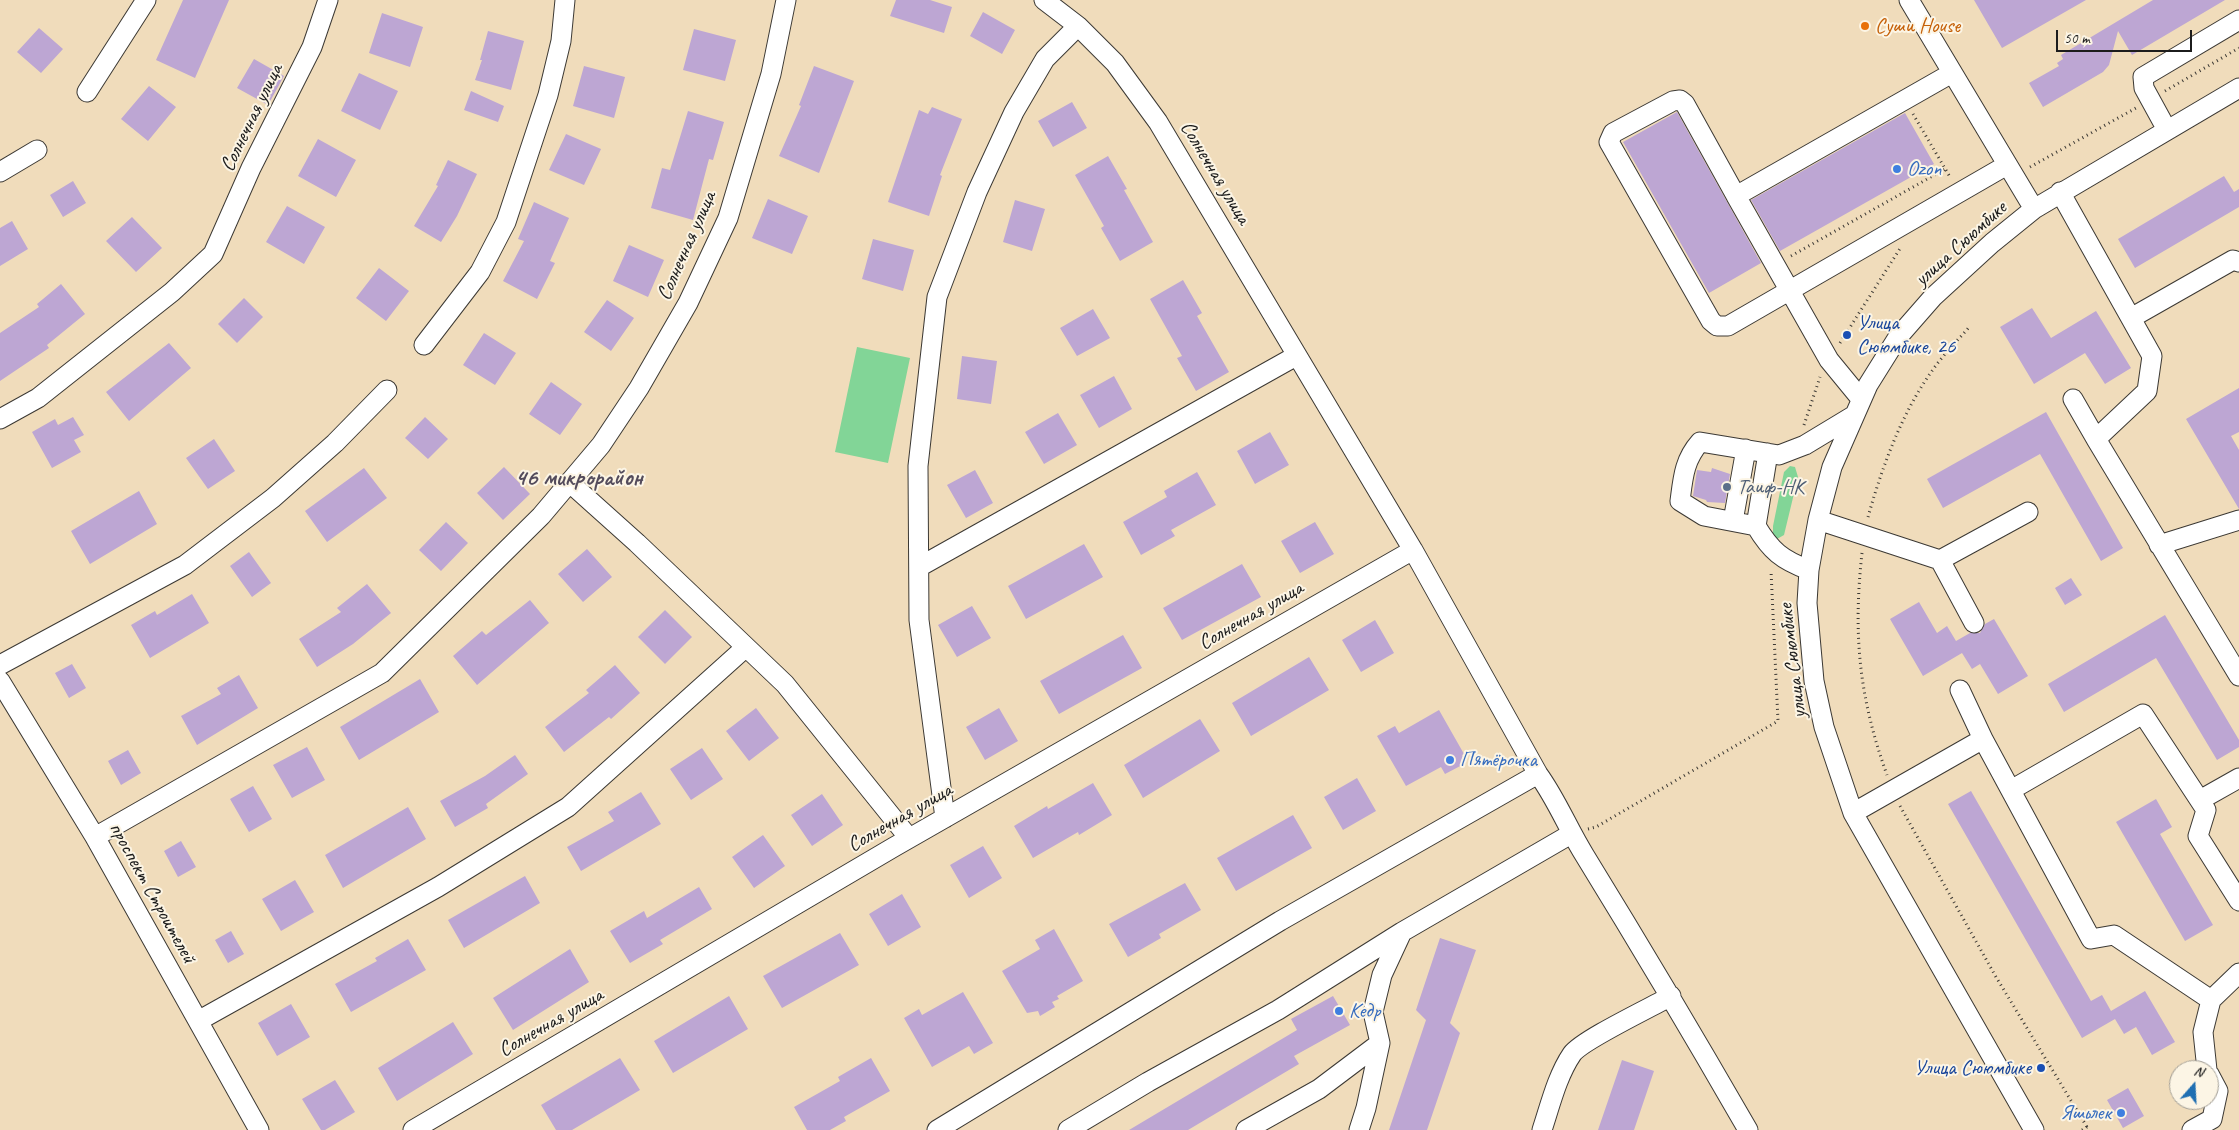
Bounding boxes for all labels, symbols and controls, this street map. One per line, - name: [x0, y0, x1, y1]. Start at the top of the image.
- place label: Суши House: [1875, 13, 1960, 39]
- marker: Суши House: [1859, 20, 1871, 32]
- scale bar: [2059, 20, 2195, 52]
- text: 50 m: [2064, 29, 2090, 48]
- street label: Солнечная улица: [215, 60, 289, 176]
- street label: Солнечная улица: [1174, 117, 1256, 229]
- place label: Ozon: [1907, 156, 1942, 182]
- marker: Ozon: [1891, 163, 1903, 175]
- street label: Солнечная улица: [652, 188, 722, 304]
- street label: улица Сююмбике: [1910, 196, 2012, 292]
- place label: Улица Сююмбике, 26: [1857, 310, 1955, 360]
- marker: Улица Сююмбике, 26: [1841, 329, 1853, 341]
- district label: 46 микрорайон: [515, 465, 643, 493]
- place label: Таиф-НК: [1737, 474, 1804, 500]
- marker: Таиф-НК: [1721, 481, 1733, 493]
- street label: Солнечная улица: [1194, 576, 1308, 656]
- street label: улица Сююмбике: [1773, 602, 1813, 720]
- place label: Пятёрочка: [1460, 747, 1537, 773]
- marker: Пятёрочка: [1444, 754, 1456, 766]
- street label: Солнечная улица: [843, 778, 957, 858]
- street label: проспект Строителей: [103, 818, 201, 968]
- street label: Солнечная улица: [494, 983, 608, 1063]
- place label: Кедр: [1349, 998, 1380, 1024]
- marker: Кедр: [1333, 1005, 1345, 1017]
- place label: Улица Сююмбике: [1914, 1055, 2031, 1081]
- north arrow: [2169, 1060, 2219, 1110]
- marker: Улица Сююмбике: [2035, 1062, 2047, 1074]
- text: N: [2192, 1062, 2206, 1081]
- place label: Яшьлек: [2060, 1100, 2111, 1126]
- marker: Яшьлек: [2115, 1107, 2127, 1119]

